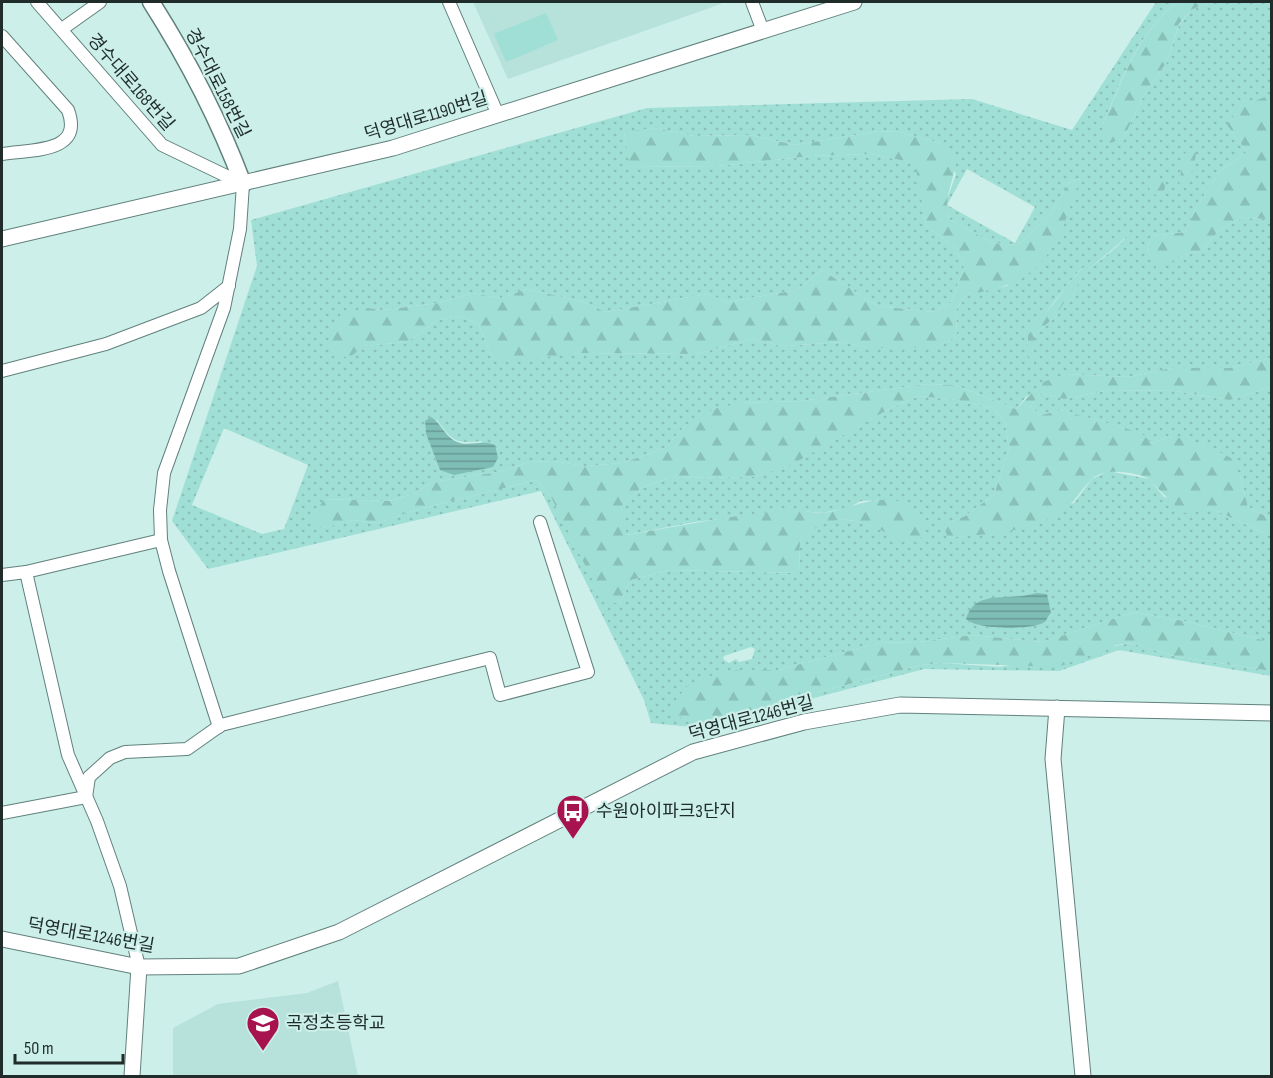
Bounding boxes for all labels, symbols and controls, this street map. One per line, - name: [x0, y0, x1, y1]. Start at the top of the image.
- street label: 경수대로158번길: [181, 25, 254, 142]
- street label: 경수대로168번길: [83, 30, 178, 135]
- street label: 덕영대로1190번길: [362, 88, 490, 145]
- street label: 덕영대로1246번길: [686, 692, 816, 745]
- bus stop icon: 수원아이파크3단지: [555, 793, 591, 840]
- place label: 수원아이파크3단지: [596, 801, 736, 822]
- street label: 덕영대로1246번길: [26, 914, 156, 957]
- school or university icon: 곡정초등학교: [245, 1005, 281, 1052]
- place label: 곡정초등학교: [286, 1013, 385, 1034]
- scale bar: [15, 1027, 123, 1065]
- text: 50 m: [24, 1038, 54, 1059]

